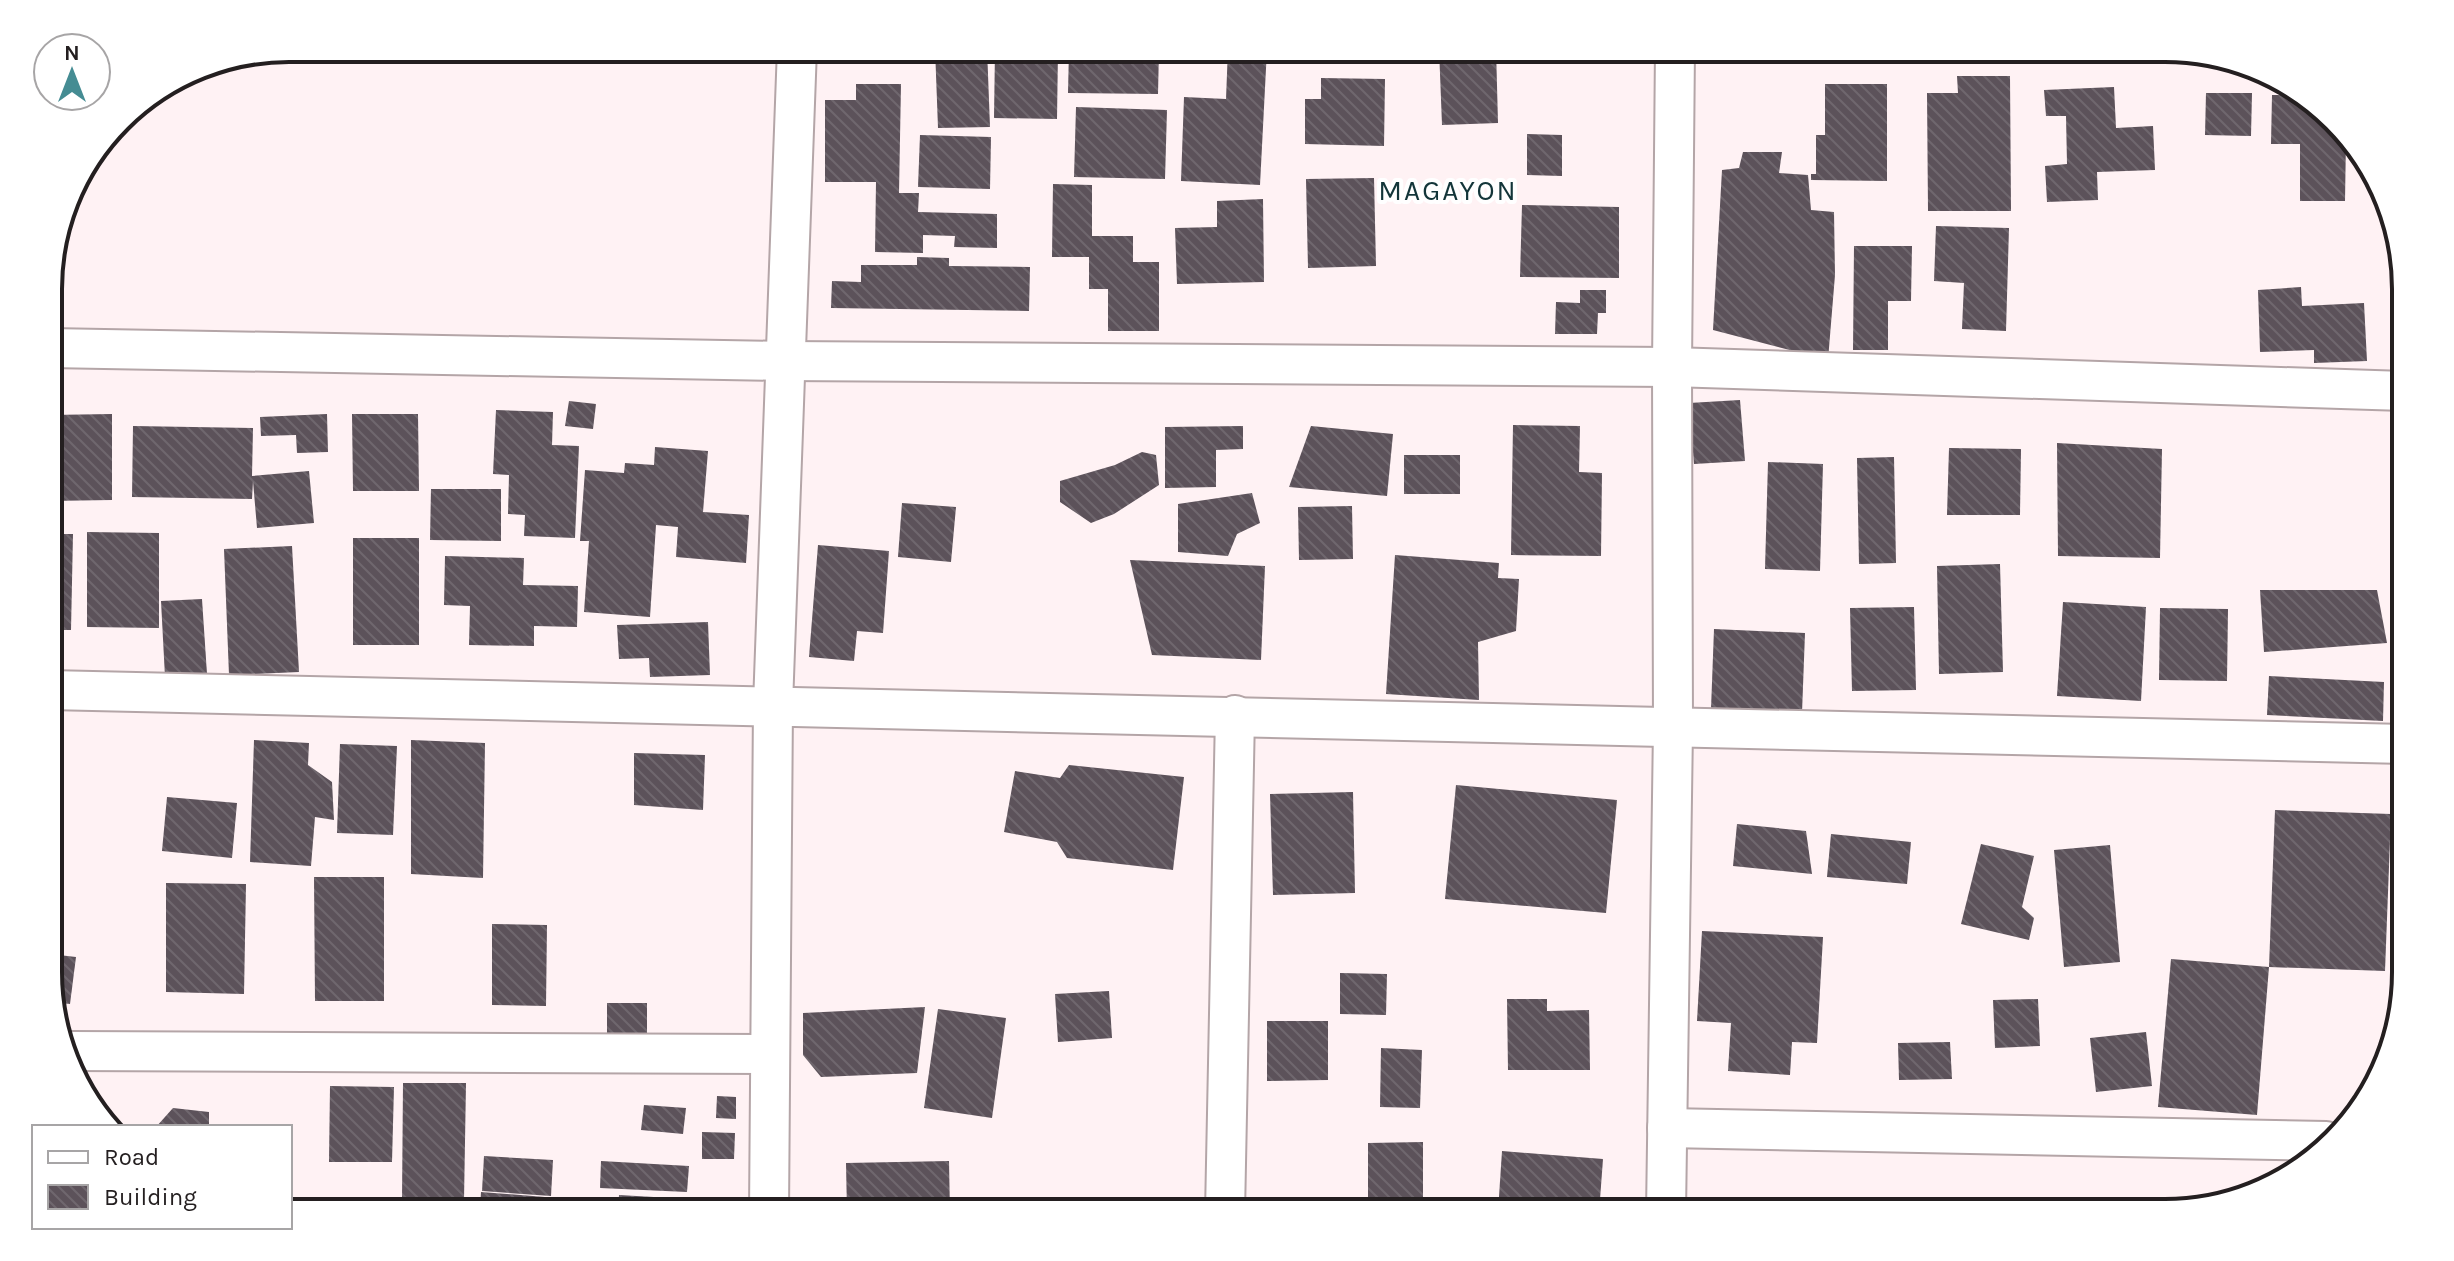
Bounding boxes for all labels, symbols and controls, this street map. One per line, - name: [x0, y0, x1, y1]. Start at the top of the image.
- north arrow: [32, 32, 112, 112]
- text: N: [64, 40, 80, 66]
- district label: MAGAYON: [1378, 174, 1518, 207]
- legend: [32, 1125, 292, 1229]
- text: Road: [104, 1143, 159, 1171]
- text: Building: [104, 1183, 197, 1211]

